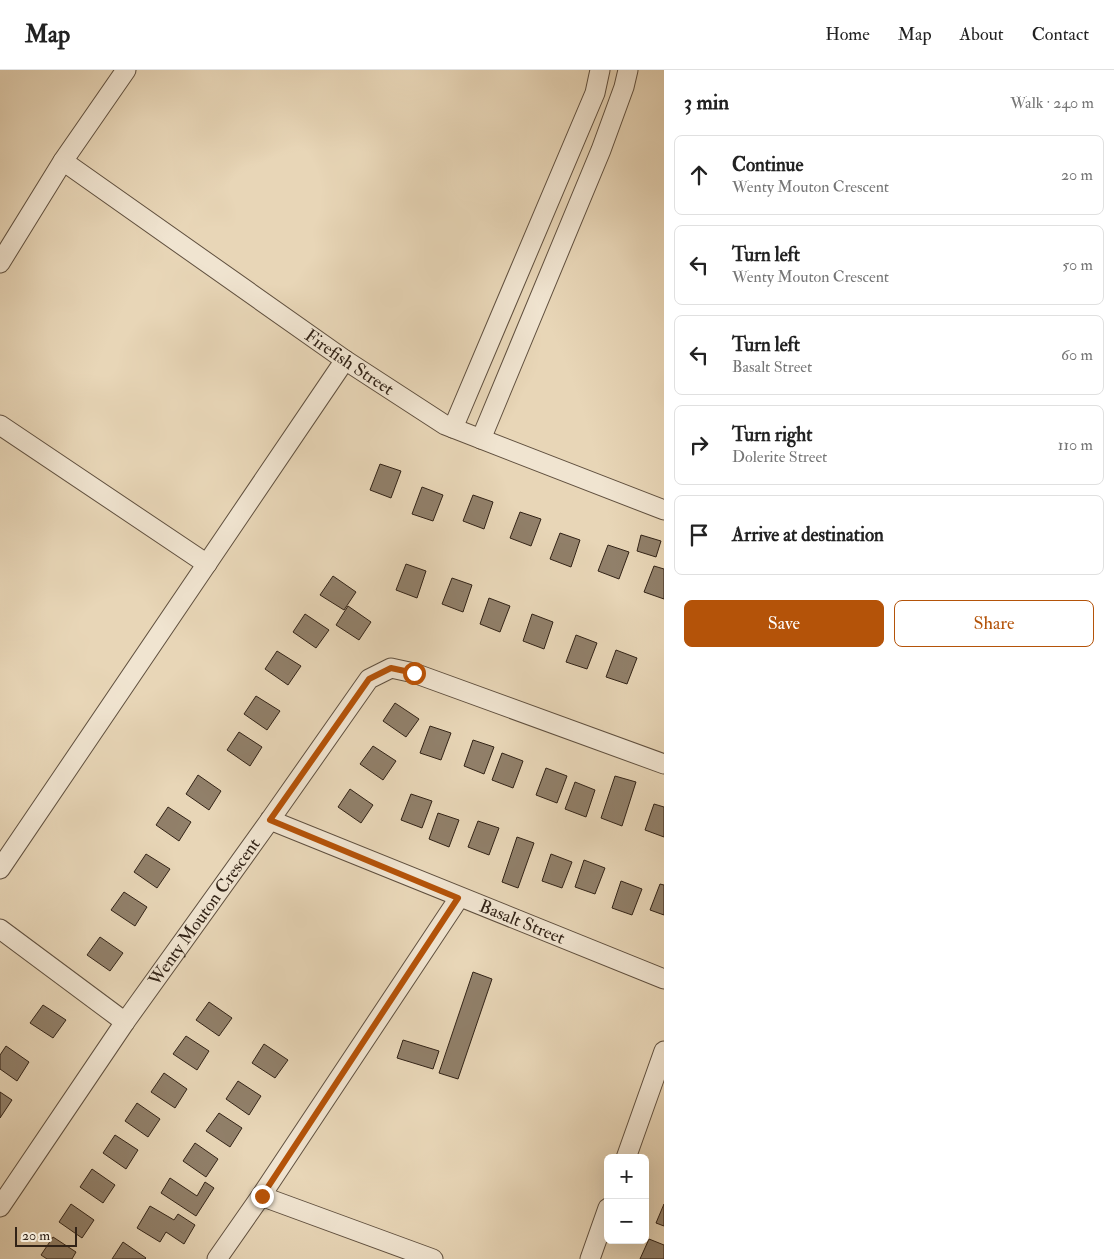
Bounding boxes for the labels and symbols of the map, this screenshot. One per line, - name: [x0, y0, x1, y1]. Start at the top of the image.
- street label: Firefish Street: [300, 324, 398, 401]
- route start: [403, 662, 426, 685]
- street label: Wenty Mouton Crescent: [143, 833, 266, 991]
- street label: Basalt Street: [476, 895, 568, 950]
- route end: [251, 1185, 274, 1208]
- scale bar: [15, 1224, 78, 1247]

